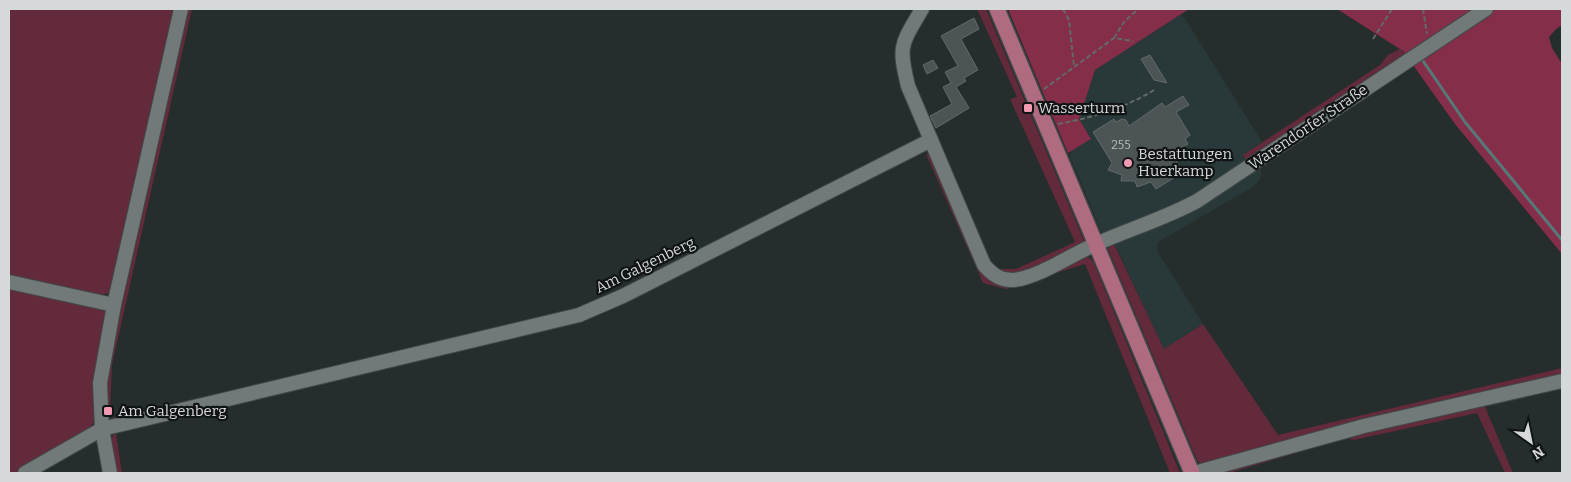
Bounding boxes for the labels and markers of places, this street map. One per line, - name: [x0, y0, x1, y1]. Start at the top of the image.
- place label: Wasserturm: [1038, 99, 1126, 117]
- marker: Wasserturm: [1022, 102, 1034, 114]
- place label: Bestattungen Huerkamp: [1138, 145, 1232, 180]
- marker: Bestattungen Huerkamp: [1122, 157, 1134, 169]
- place label: Am Galgenberg: [118, 402, 227, 420]
- marker: Am Galgenberg: [102, 405, 114, 417]

